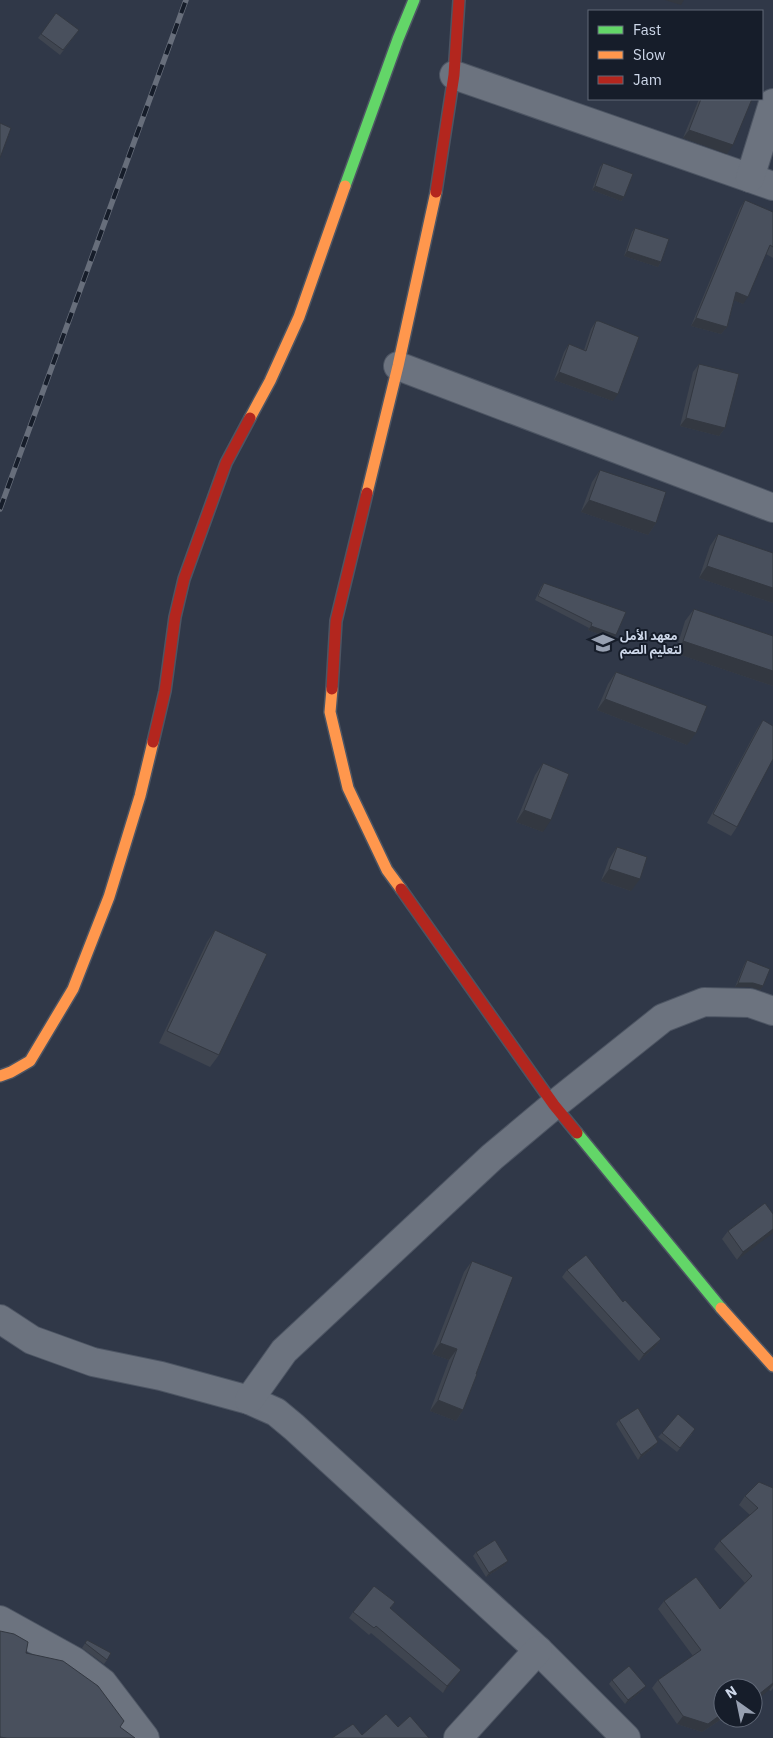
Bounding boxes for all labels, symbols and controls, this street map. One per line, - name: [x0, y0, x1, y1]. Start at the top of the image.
- legend: [588, 10, 763, 100]
- text: Fast: [633, 20, 661, 39]
- text: Slow: [633, 45, 666, 64]
- text: Jam: [633, 70, 662, 89]
- place label: معهد الأمل لتعليم الصم: [620, 628, 682, 659]
- school or university icon: معهد الأمل لتعليم الصم: [590, 630, 616, 656]
- north arrow: [713, 1678, 763, 1728]
- text: N: [722, 1682, 740, 1702]

